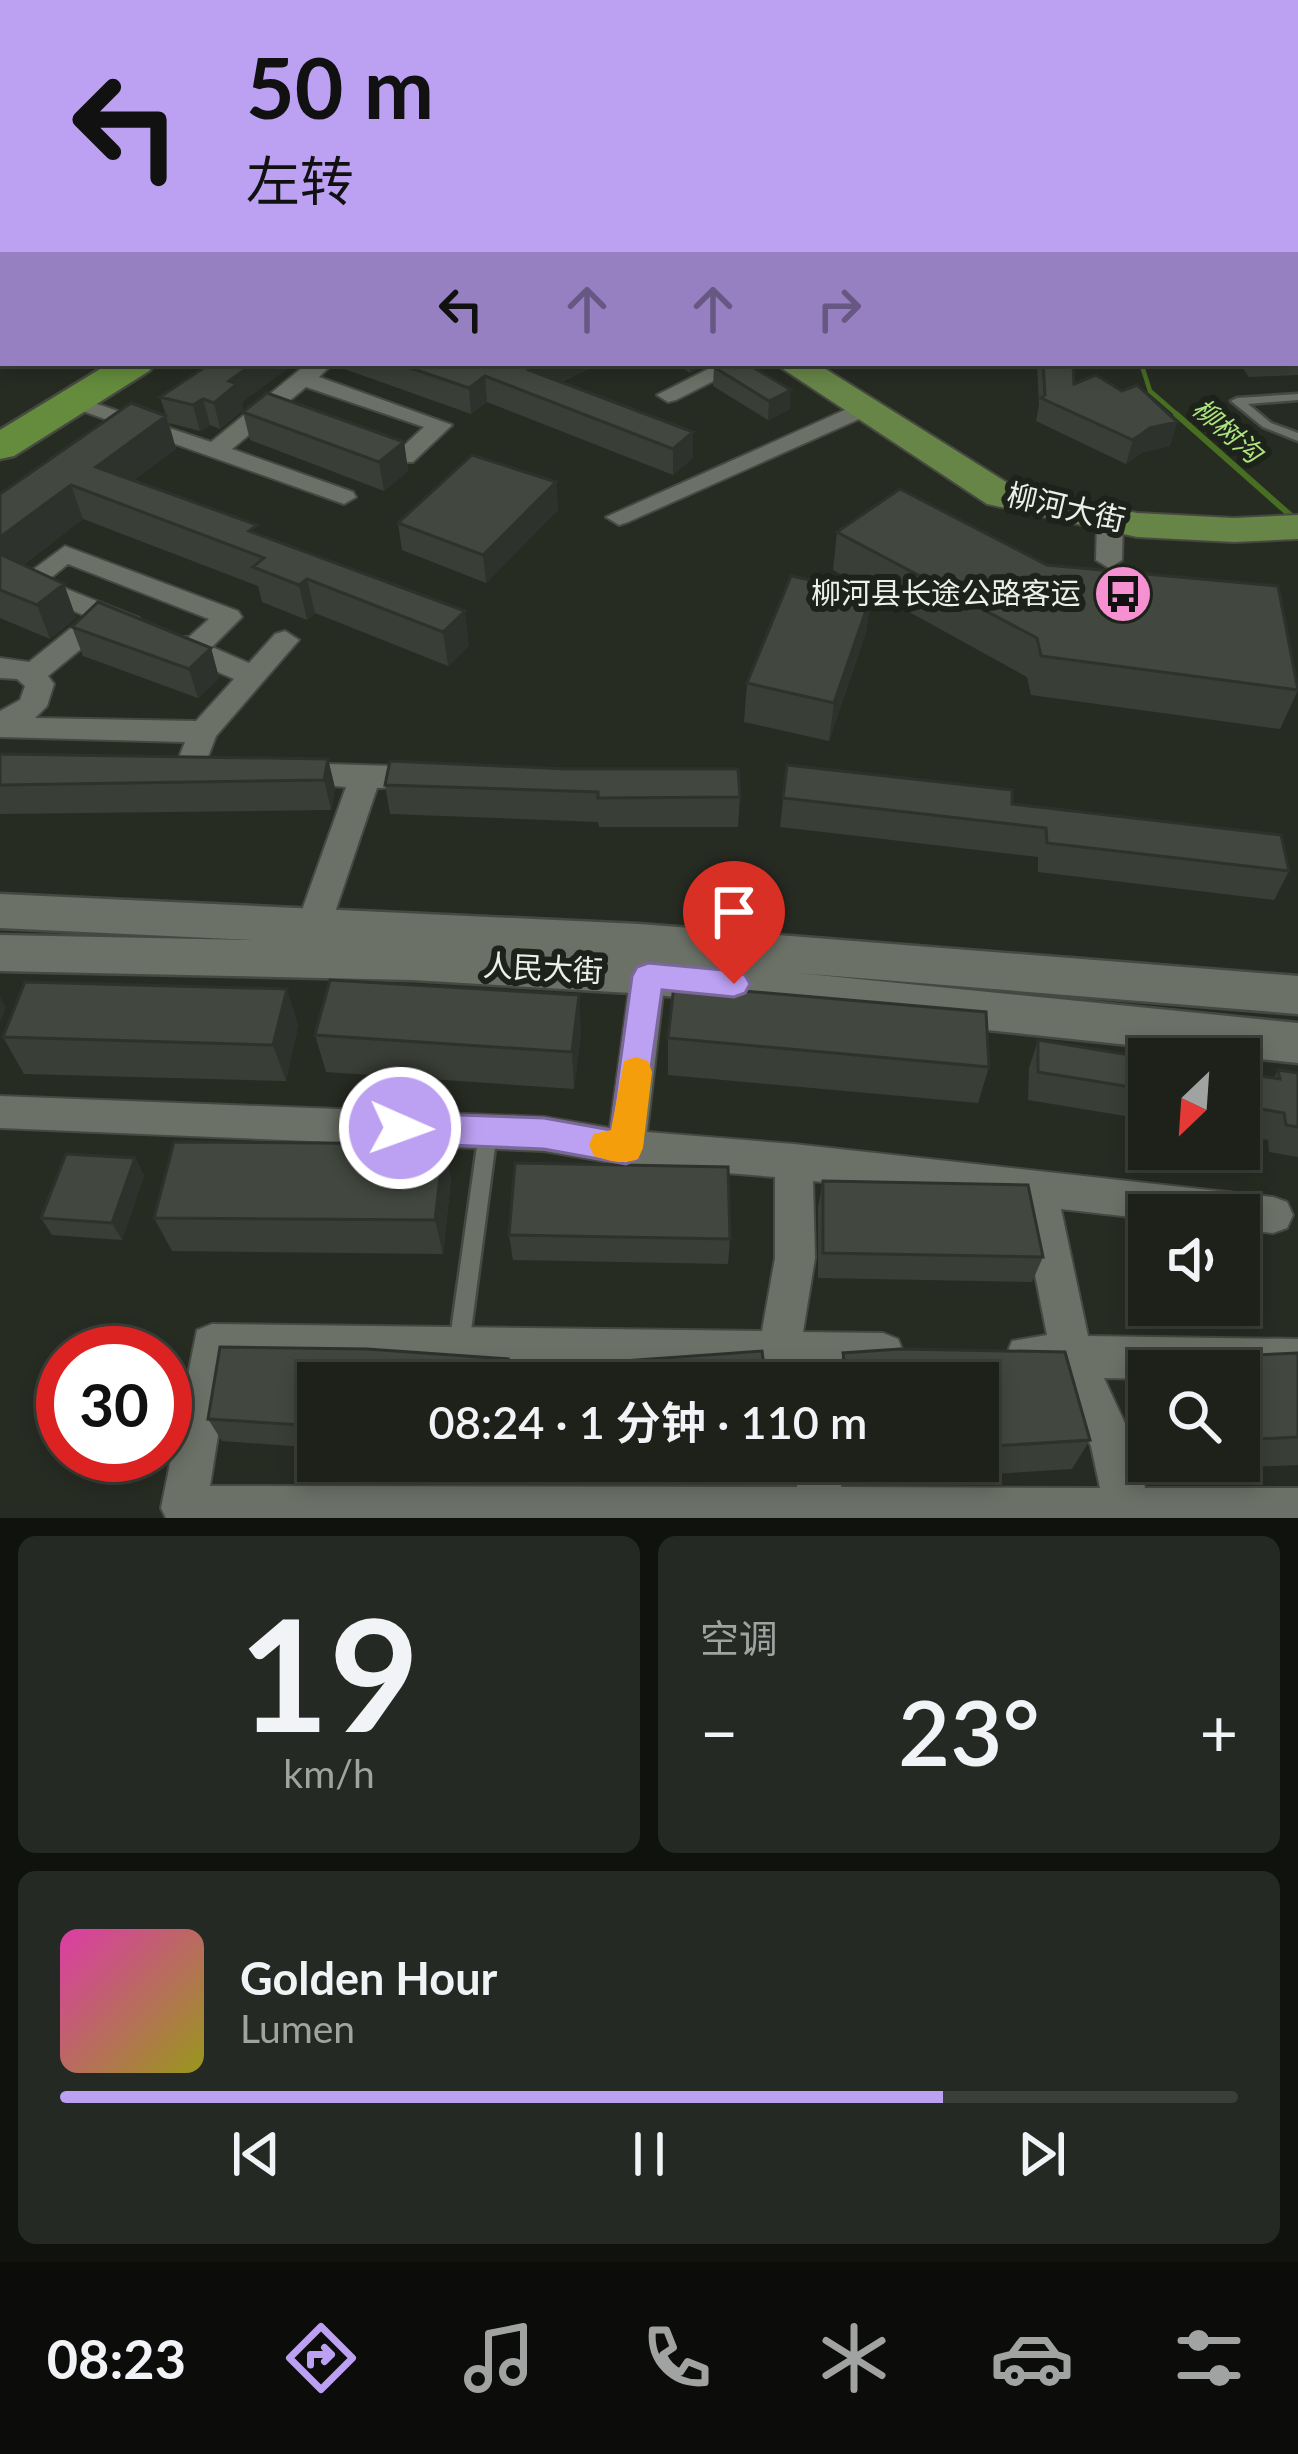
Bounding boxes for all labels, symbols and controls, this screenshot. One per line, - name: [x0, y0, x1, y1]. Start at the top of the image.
- text: 50 m: [246, 36, 434, 137]
- icon: left: [48, 48, 204, 204]
- text: 左转: [246, 148, 354, 213]
- icon: left: [428, 276, 494, 342]
- icon: ahead: [554, 276, 620, 342]
- icon: ahead: [680, 276, 746, 342]
- icon: right: [806, 276, 872, 342]
- water label: 柳树沟: [1187, 391, 1272, 471]
- street label: 柳河大街: [1004, 475, 1129, 537]
- bus stop icon: 柳河县长途公路客运: [1092, 563, 1154, 625]
- place label: 柳河县长途公路客运: [811, 574, 1081, 610]
- pin: [683, 861, 785, 984]
- icon: arrive: [701, 879, 767, 945]
- street label: 人民大街: [482, 946, 604, 988]
- north arrow: [1128, 1038, 1260, 1170]
- map controls: [1128, 1038, 1260, 1482]
- position arrow: [337, 1065, 463, 1191]
- button: sound: [1128, 1194, 1260, 1326]
- speed limit sign: 30: [36, 1326, 192, 1482]
- button: search: [1128, 1350, 1260, 1482]
- text: 08:24 · 1 分钟 · 110 m: [429, 1395, 867, 1449]
- text: 19: [239, 1578, 419, 1765]
- text: 空调: [700, 1615, 778, 1661]
- text: 23°: [898, 1677, 1040, 1785]
- text: −: [700, 1692, 738, 1771]
- text: +: [1200, 1692, 1238, 1771]
- text: km/h: [283, 1750, 375, 1796]
- text: Golden Hour: [240, 1951, 497, 2005]
- text: Lumen: [240, 2005, 355, 2051]
- icon: previous: [223, 2121, 289, 2187]
- icon: pause: [616, 2121, 682, 2187]
- icon: next: [1009, 2121, 1075, 2187]
- icon: directions: [279, 2316, 363, 2400]
- icon: music: [457, 2316, 541, 2400]
- icon: phone: [635, 2316, 719, 2400]
- icon: climate: [812, 2316, 896, 2400]
- icon: car: [990, 2316, 1074, 2400]
- icon: filters: [1167, 2316, 1251, 2400]
- text: 08:23: [47, 2326, 186, 2391]

